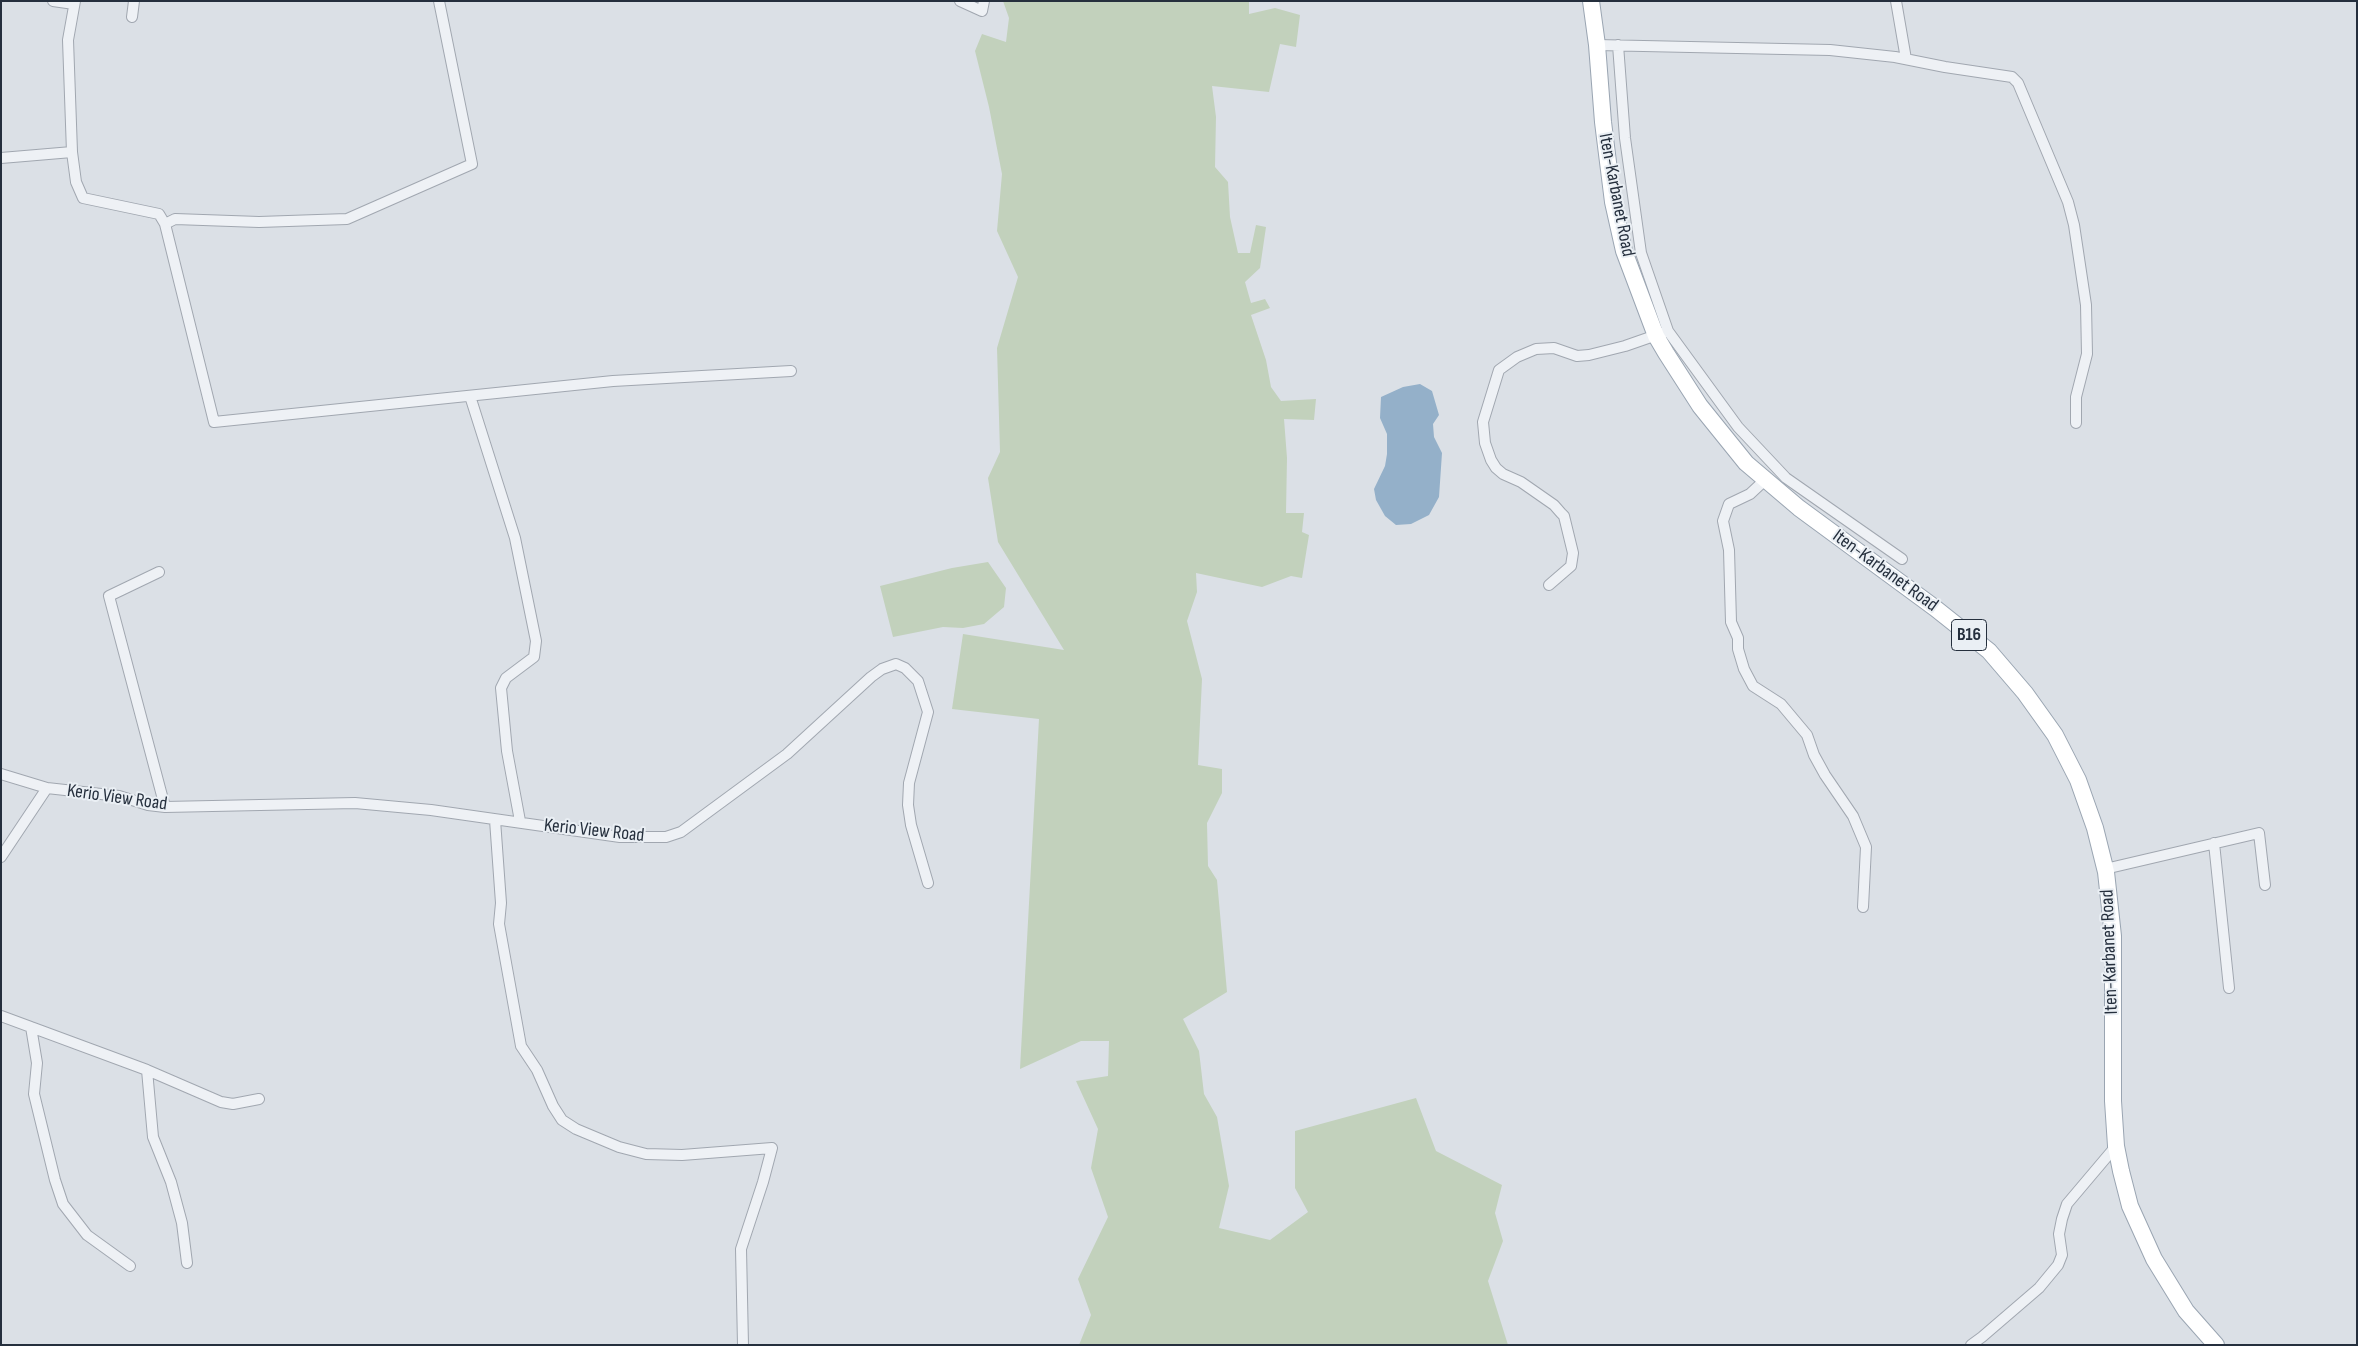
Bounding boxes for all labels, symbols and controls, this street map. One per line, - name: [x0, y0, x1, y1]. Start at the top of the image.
- street label: Iten-Karbanet Road: [1593, 132, 1639, 258]
- street label: Iten-Karbanet Road: [1828, 525, 1942, 617]
- road number: B16: [1952, 620, 1986, 650]
- street label: Kerio View Road: [66, 780, 168, 816]
- street label: Kerio View Road: [543, 814, 645, 848]
- street label: Iten-Karbanet Road: [2096, 889, 2124, 1015]

